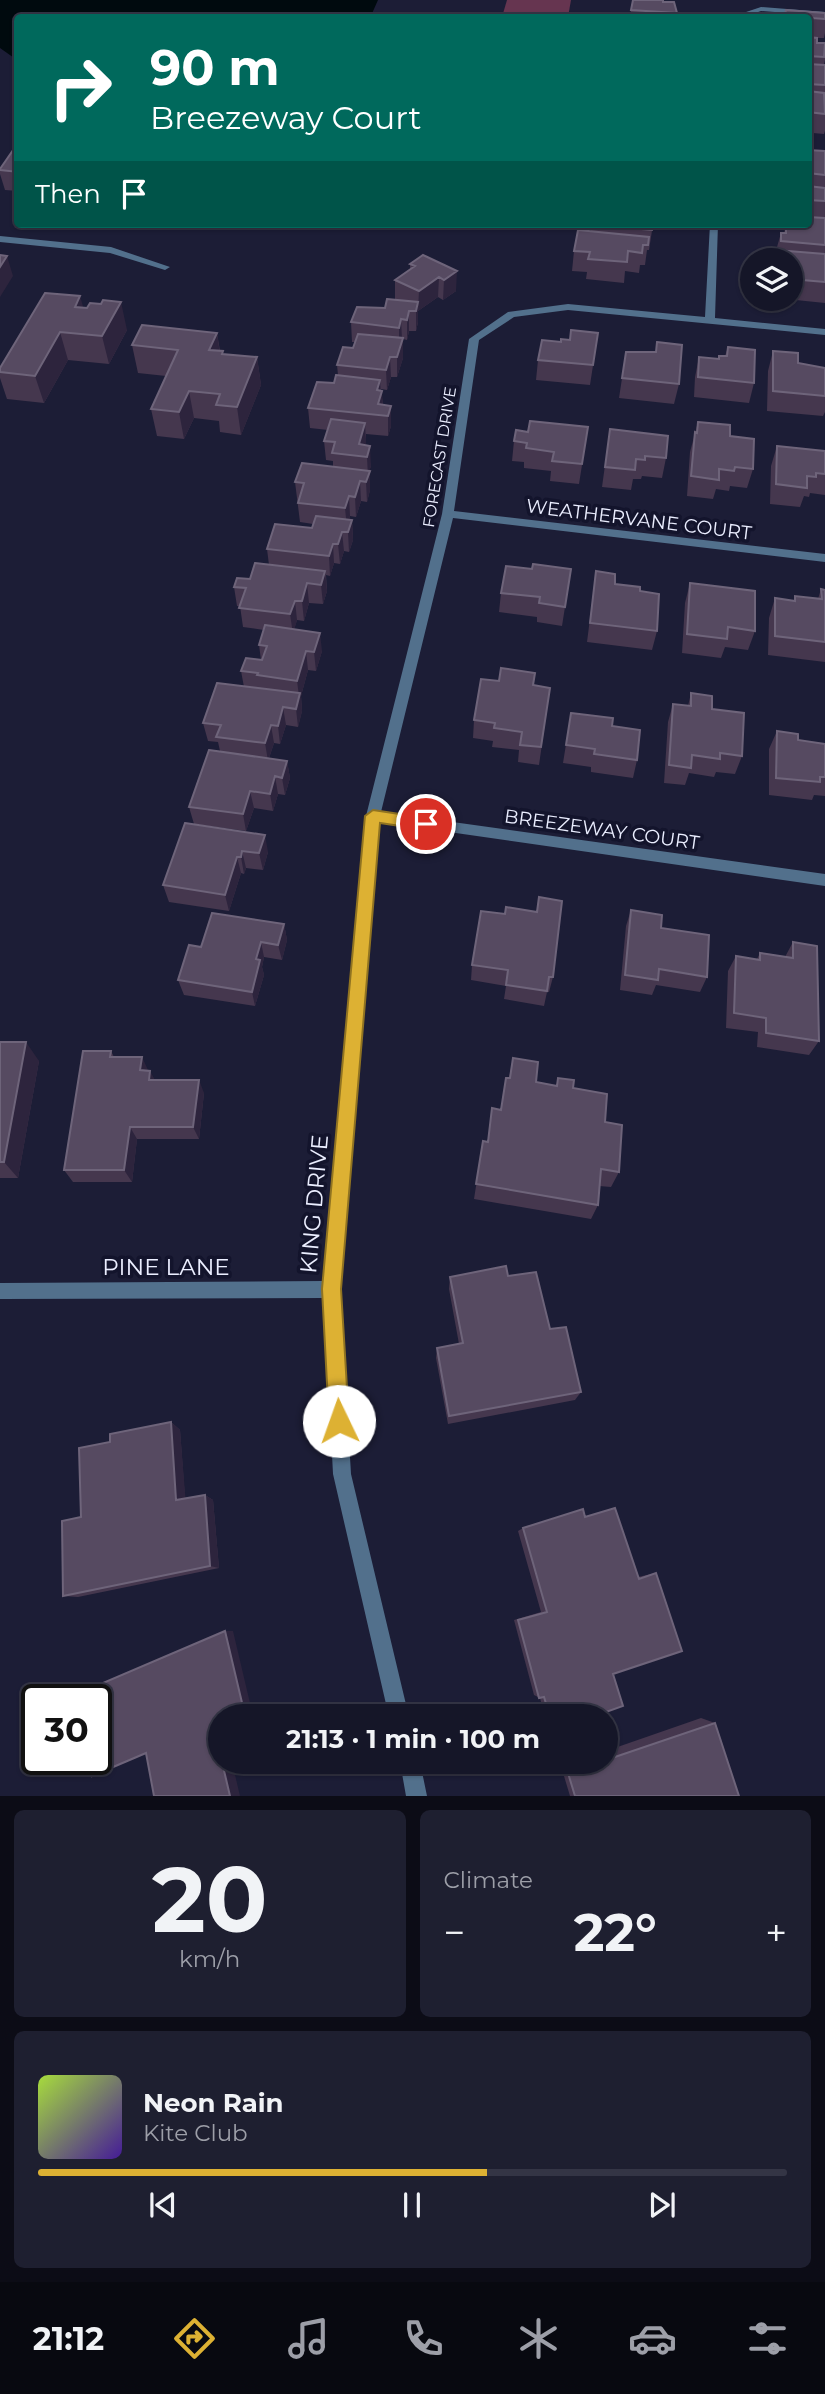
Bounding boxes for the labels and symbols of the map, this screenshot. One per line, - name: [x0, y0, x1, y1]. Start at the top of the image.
- street label: FORECAST DRIVE: [419, 385, 460, 529]
- street label: WEATHERVANE COURT: [525, 494, 753, 545]
- pin: [396, 794, 456, 854]
- street label: BREEZEWAY COURT: [503, 804, 701, 855]
- street label: KING DRIVE: [294, 1133, 334, 1275]
- street label: PINE LANE: [102, 1253, 230, 1281]
- position arrow: [302, 1384, 376, 1458]
- speed limit sign: 30: [21, 1684, 112, 1775]

